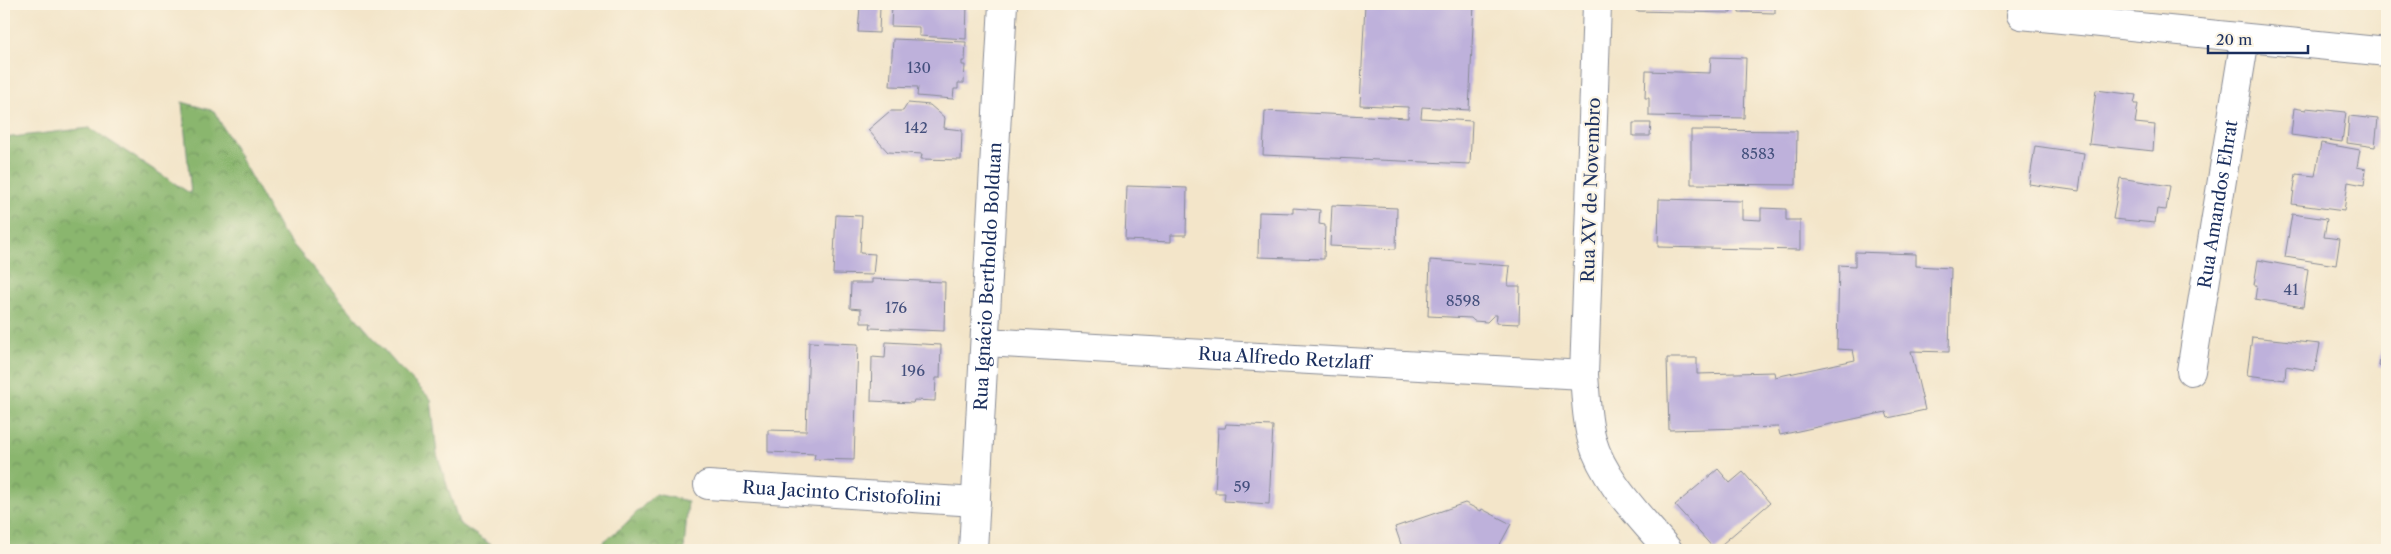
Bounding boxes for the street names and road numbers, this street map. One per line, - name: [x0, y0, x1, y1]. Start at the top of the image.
- street label: Rua XV de Novembro: [1577, 97, 1605, 283]
- street label: Rua Amandos Ehrat: [2194, 118, 2243, 290]
- street label: Rua Ignácio Bertholdo Bolduan: [970, 142, 1006, 411]
- street label: Rua Alfredo Retzlaff: [1198, 343, 1374, 374]
- street label: Rua Jacinto Cristofolini: [742, 476, 942, 511]

